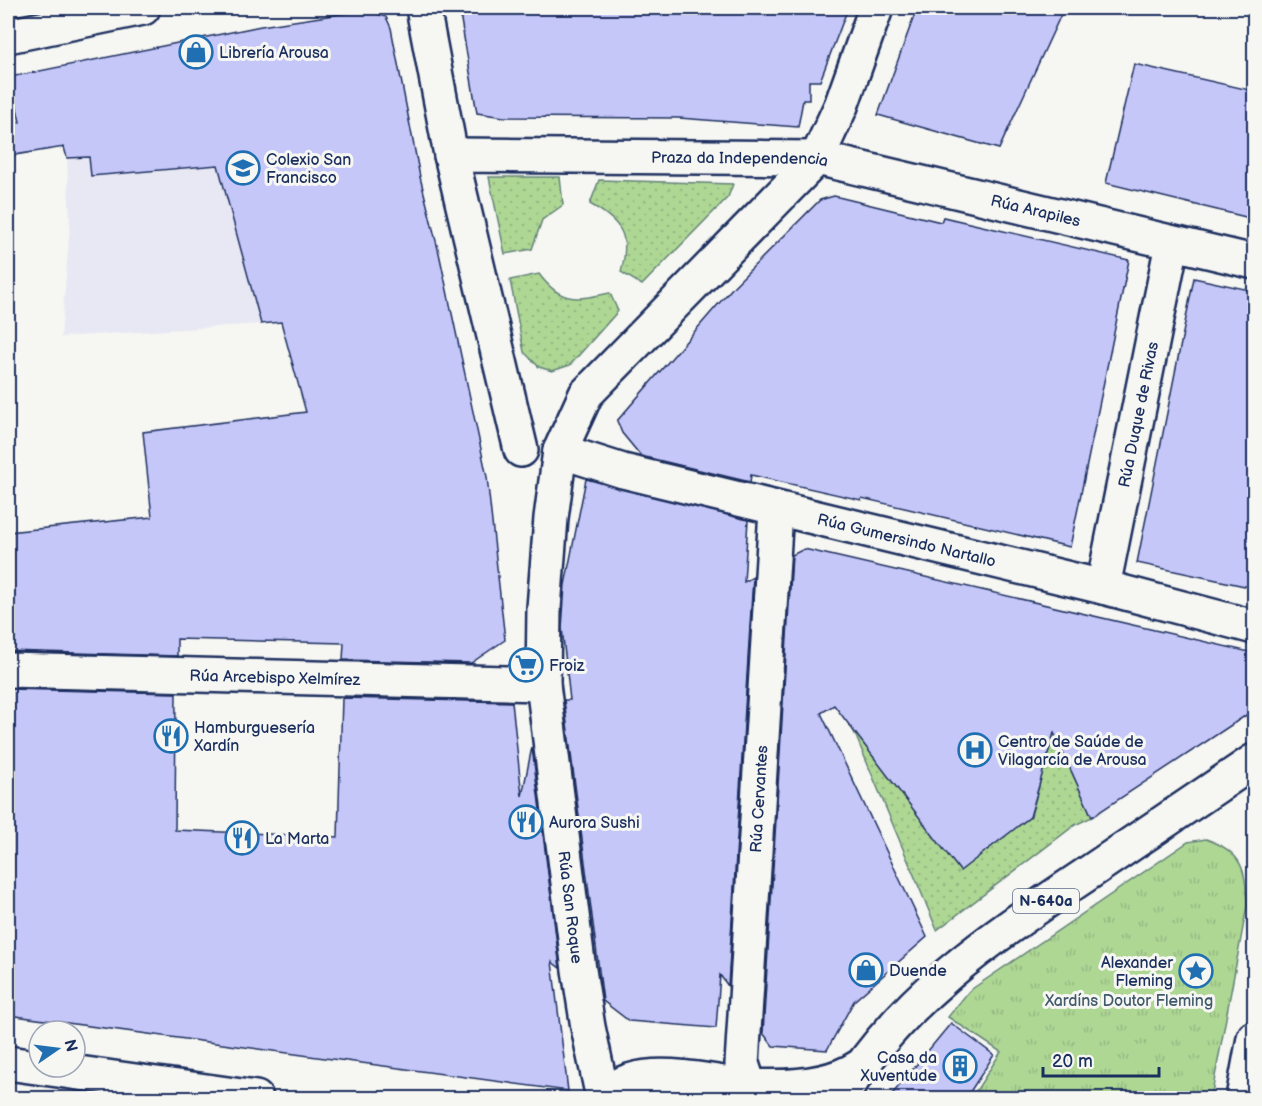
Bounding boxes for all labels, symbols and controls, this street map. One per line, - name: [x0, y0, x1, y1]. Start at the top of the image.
- shop icon: Librería Arousa: [178, 34, 214, 70]
- place label: Librería Arousa: [219, 44, 329, 63]
- street label: Praza da Independencia: [651, 149, 830, 171]
- school or university icon: Colexio San Francisco: [225, 150, 261, 186]
- place label: Colexio San Francisco: [266, 151, 351, 188]
- street label: Rúa Arapiles: [988, 192, 1082, 231]
- street label: Rúa Duque de Rivas: [1115, 340, 1163, 489]
- street label: Rúa Gumersindo Nartallo: [815, 510, 998, 572]
- supermarket icon: Froiz: [508, 647, 544, 683]
- place label: Froiz: [549, 657, 585, 676]
- street label: Rúa Arcebispo Xelmírez: [189, 667, 361, 690]
- restaurant icon: Hamburguesería Xardín: [153, 718, 189, 754]
- place label: Hamburguesería Xardín: [193, 719, 315, 756]
- hospital icon: Centro de Saúde de Vilagarcía de Arousa: [957, 732, 993, 768]
- place label: Centro de Saúde de Vilagarcía de Arousa: [998, 733, 1147, 770]
- street label: Rúa Cervantes: [747, 745, 773, 853]
- restaurant icon: Aurora Sushi: [508, 804, 544, 840]
- place label: Aurora Sushi: [549, 814, 640, 833]
- restaurant icon: La Marta: [224, 820, 260, 856]
- place label: La Marta: [265, 830, 329, 849]
- street label: Rúa San Roque: [553, 850, 586, 965]
- road number: N-640a: [1013, 889, 1079, 913]
- shop icon: Duende: [848, 952, 884, 988]
- place icon: Alexander Fleming: [1178, 953, 1214, 989]
- place label: Alexander Fleming: [1101, 954, 1173, 991]
- place label: Duende: [889, 962, 947, 981]
- park label: Xardíns Doutor Fleming: [1044, 992, 1213, 1011]
- north arrow: [27, 1019, 87, 1079]
- text: N: [59, 1038, 81, 1054]
- scale bar: [1043, 1040, 1158, 1078]
- building icon: Casa da Xuventude: [942, 1048, 978, 1084]
- place label: Casa da Xuventude: [860, 1049, 938, 1086]
- text: 20 m: [1052, 1051, 1093, 1072]

